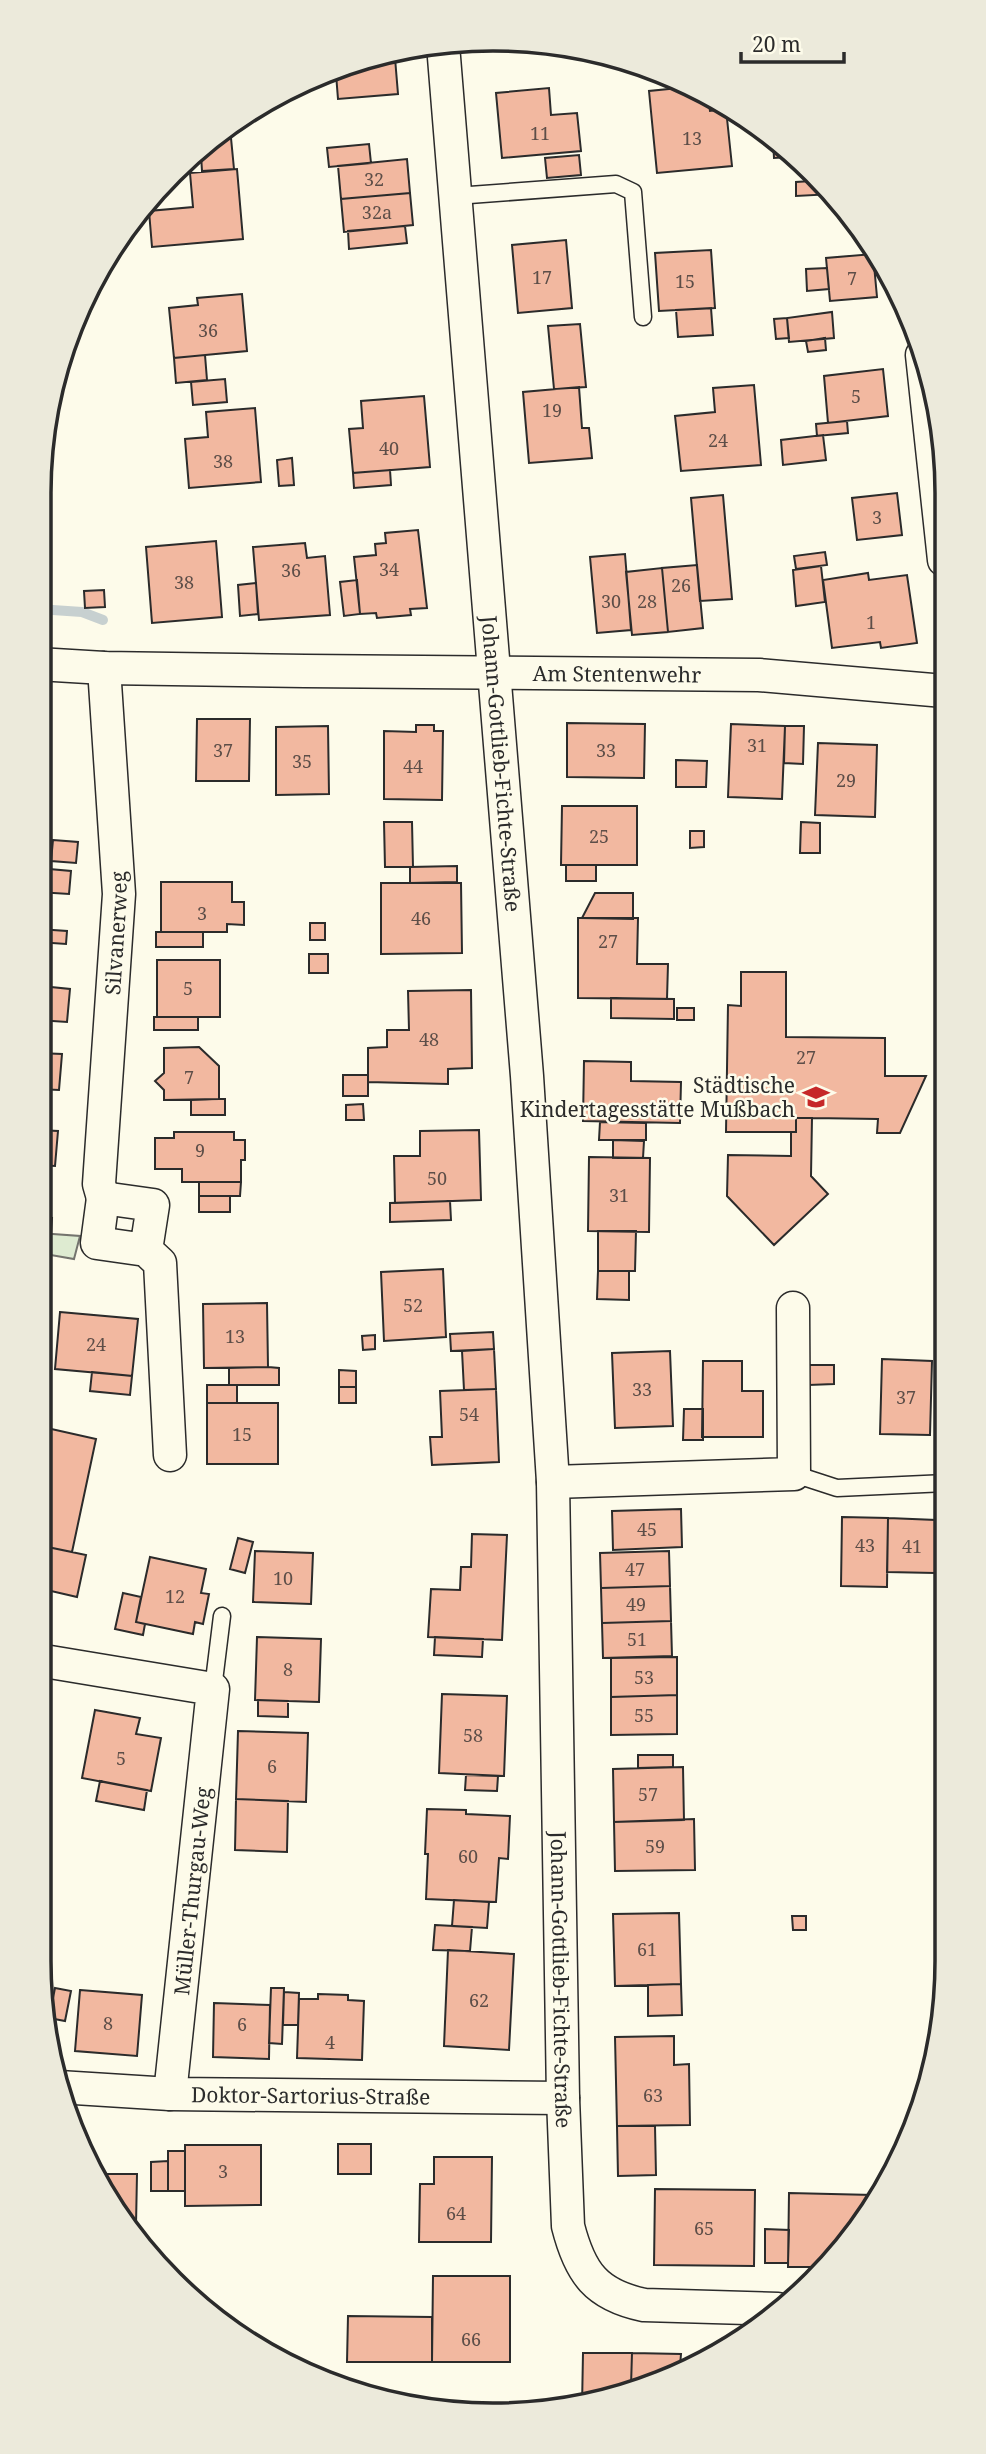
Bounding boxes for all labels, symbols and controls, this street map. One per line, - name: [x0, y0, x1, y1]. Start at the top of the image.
- scale bar: [741, 21, 844, 65]
- text: 20 m: [752, 30, 801, 58]
- house number: 11: [530, 121, 550, 145]
- house number: 13: [682, 126, 702, 150]
- house number: 32: [364, 167, 384, 191]
- house number: 32a: [362, 200, 392, 224]
- house number: 17: [532, 265, 552, 289]
- house number: 7: [847, 266, 857, 290]
- house number: 15: [675, 269, 695, 293]
- house number: 36: [198, 318, 218, 342]
- house number: 5: [851, 384, 861, 408]
- house number: 19: [542, 398, 562, 422]
- house number: 24: [708, 428, 728, 452]
- house number: 40: [379, 436, 399, 460]
- house number: 38: [213, 449, 233, 473]
- house number: 3: [872, 505, 882, 529]
- house number: 34: [379, 557, 399, 581]
- house number: 36: [281, 558, 301, 582]
- house number: 38: [174, 570, 194, 594]
- house number: 26: [671, 573, 691, 597]
- house number: 30: [601, 589, 621, 613]
- house number: 28: [637, 589, 657, 613]
- house number: 1: [866, 610, 876, 634]
- street label: Johann-Gottlieb-Fichte-Straße: [475, 613, 528, 913]
- street label: Am Stentenwehr: [532, 659, 701, 688]
- house number: 31: [747, 733, 767, 757]
- house number: 37: [213, 738, 233, 762]
- house number: 33: [596, 738, 616, 762]
- house number: 35: [292, 749, 312, 773]
- house number: 44: [403, 754, 423, 778]
- house number: 29: [836, 768, 856, 792]
- house number: 25: [589, 824, 609, 848]
- street label: Silvanerweg: [98, 870, 133, 996]
- house number: 3: [197, 901, 207, 925]
- house number: 46: [411, 906, 431, 930]
- house number: 27: [598, 929, 618, 953]
- house number: 5: [183, 976, 193, 1000]
- house number: 48: [419, 1027, 439, 1051]
- house number: 27: [796, 1045, 816, 1069]
- house number: 7: [184, 1065, 194, 1089]
- place label: Städtische Kindertagesstätte Mußbach: [520, 1071, 795, 1123]
- school or university icon: Städtische Kindertagesstätte Mußbach: [801, 1082, 831, 1112]
- house number: 9: [195, 1138, 205, 1162]
- house number: 50: [427, 1166, 447, 1190]
- house number: 31: [609, 1183, 629, 1207]
- house number: 52: [403, 1293, 423, 1317]
- house number: 13: [225, 1324, 245, 1348]
- house number: 24: [86, 1332, 106, 1356]
- house number: 33: [632, 1377, 652, 1401]
- house number: 37: [896, 1385, 916, 1409]
- house number: 54: [459, 1402, 479, 1426]
- house number: 15: [232, 1422, 252, 1446]
- house number: 45: [637, 1517, 657, 1541]
- house number: 43: [855, 1533, 875, 1557]
- house number: 41: [902, 1534, 922, 1558]
- house number: 47: [625, 1557, 645, 1581]
- house number: 10: [273, 1566, 293, 1590]
- house number: 12: [165, 1584, 185, 1608]
- house number: 49: [626, 1592, 646, 1616]
- house number: 51: [627, 1627, 647, 1651]
- house number: 8: [283, 1657, 293, 1681]
- house number: 53: [634, 1665, 654, 1689]
- house number: 55: [634, 1703, 654, 1727]
- house number: 58: [463, 1723, 483, 1747]
- house number: 5: [116, 1746, 126, 1770]
- house number: 6: [267, 1754, 277, 1778]
- house number: 57: [638, 1782, 658, 1806]
- street label: Müller-Thurgau-Weg: [167, 1785, 217, 1997]
- street label: Johann-Gottlieb-Fichte-Straße: [545, 1830, 578, 2129]
- house number: 59: [645, 1834, 665, 1858]
- house number: 60: [458, 1844, 478, 1868]
- house number: 61: [637, 1937, 657, 1961]
- house number: 62: [469, 1988, 489, 2012]
- house number: 8: [103, 2011, 113, 2035]
- house number: 6: [237, 2012, 247, 2036]
- house number: 4: [325, 2030, 335, 2054]
- street label: Doktor-Sartorius-Straße: [191, 2080, 431, 2111]
- house number: 63: [643, 2083, 663, 2107]
- house number: 3: [218, 2159, 228, 2183]
- house number: 64: [446, 2201, 466, 2225]
- house number: 65: [694, 2216, 714, 2240]
- house number: 66: [461, 2327, 481, 2351]

